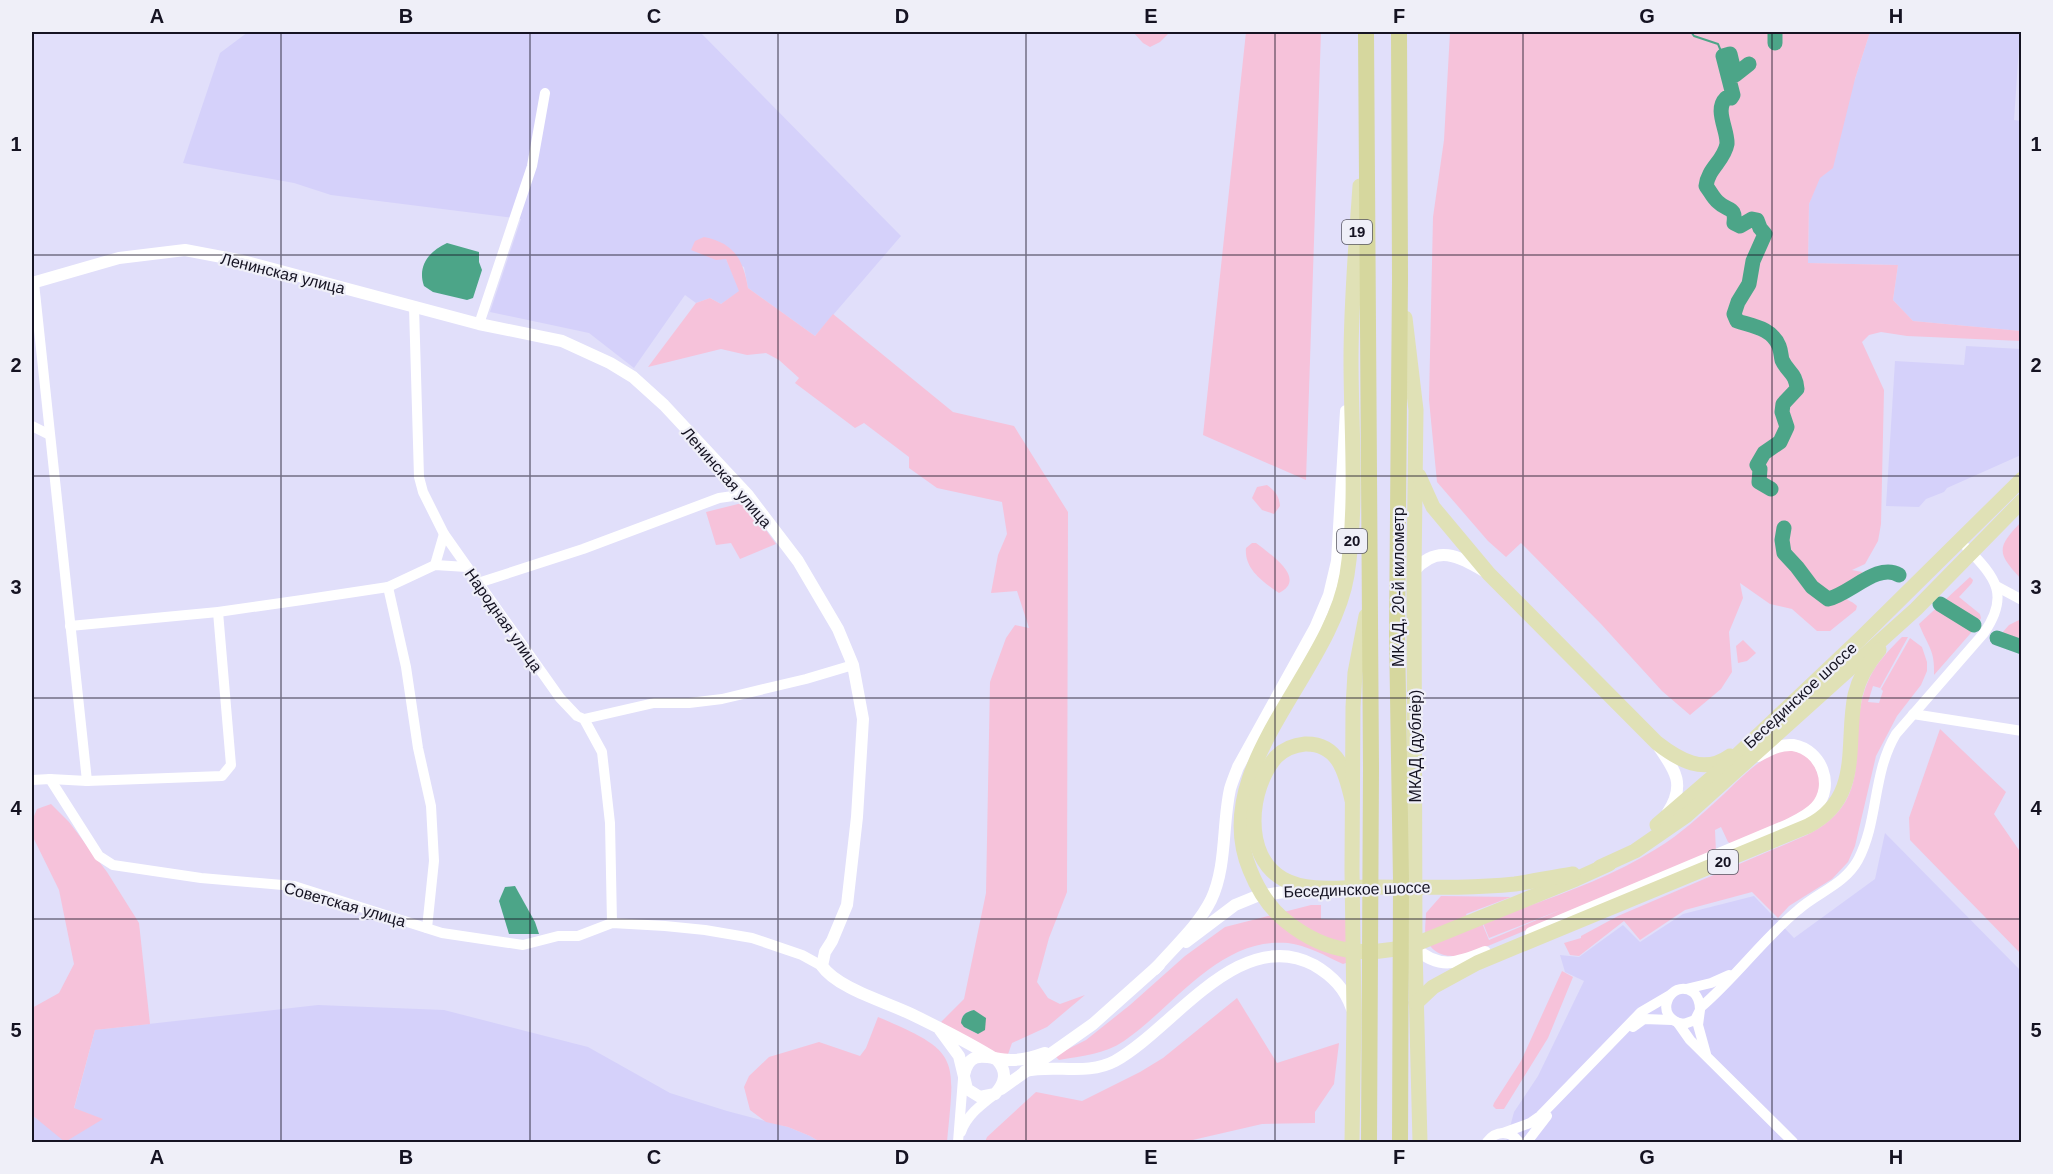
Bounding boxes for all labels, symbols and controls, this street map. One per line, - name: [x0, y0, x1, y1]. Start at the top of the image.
- text: A: [150, 5, 164, 27]
- text: B: [399, 5, 413, 27]
- text: C: [647, 5, 661, 27]
- text: D: [895, 5, 909, 27]
- text: E: [1144, 5, 1158, 27]
- text: F: [1393, 5, 1405, 27]
- text: G: [1639, 5, 1655, 27]
- text: H: [1889, 5, 1903, 27]
- text: 1: [10, 133, 22, 155]
- text: 1: [2030, 133, 2042, 155]
- road number: 19: [1342, 220, 1372, 244]
- street label: Ленинская улица: [219, 250, 347, 297]
- text: 2: [10, 354, 22, 376]
- text: 2: [2030, 354, 2042, 376]
- street label: Ленинская улица: [678, 424, 775, 531]
- street label: МКАД, 20-й километр: [1390, 507, 1407, 667]
- road number: 20: [1337, 529, 1367, 553]
- street label: Народная улица: [462, 565, 546, 675]
- text: 3: [10, 576, 22, 598]
- text: 3: [2030, 576, 2042, 598]
- street label: Бесединское шоссе: [1741, 639, 1860, 752]
- street label: МКАД (дублёр): [1407, 690, 1424, 802]
- text: 4: [10, 797, 22, 819]
- text: 4: [2030, 797, 2042, 819]
- road number: 20: [1708, 850, 1738, 874]
- street label: Бесединское шоссе: [1283, 878, 1431, 901]
- street label: Советская улица: [282, 879, 408, 930]
- text: 5: [10, 1019, 22, 1041]
- text: 5: [2030, 1019, 2042, 1041]
- text: A: [150, 1146, 164, 1168]
- text: B: [399, 1146, 413, 1168]
- text: C: [647, 1146, 661, 1168]
- text: D: [895, 1146, 909, 1168]
- text: E: [1144, 1146, 1158, 1168]
- text: F: [1393, 1146, 1405, 1168]
- text: G: [1639, 1146, 1655, 1168]
- text: H: [1889, 1146, 1903, 1168]

